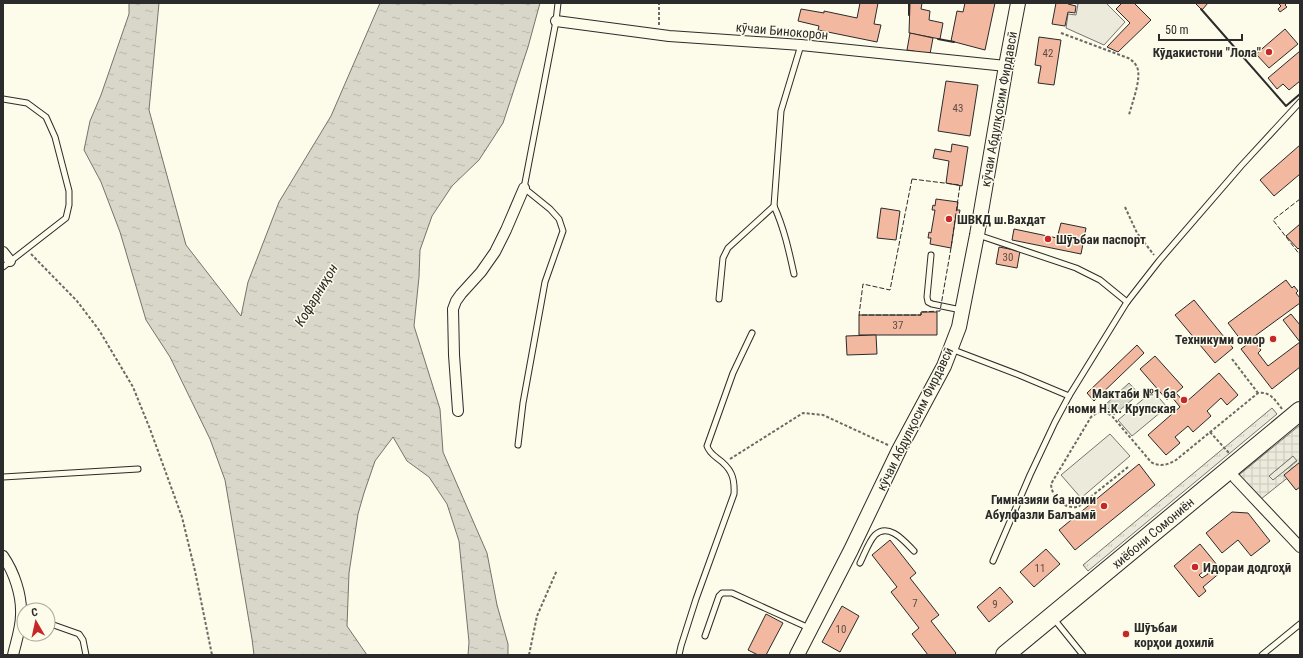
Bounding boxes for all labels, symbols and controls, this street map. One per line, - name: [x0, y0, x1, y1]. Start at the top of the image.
- scale bar: [1159, 16, 1242, 42]
- street label: кӯчаи Бинокорон: [735, 19, 829, 43]
- text: 50 m: [1165, 23, 1189, 37]
- street label: кӯчаи Абдулқосим Фирдавсӣ: [978, 30, 1020, 188]
- place label: Кӯдакистони "Лола": [1153, 45, 1261, 60]
- house number: 42: [1043, 47, 1053, 60]
- marker: Кӯдакистони "Лола": [1264, 47, 1274, 57]
- house number: 43: [953, 102, 963, 115]
- place label: ШВКД ш.Вахдат: [957, 212, 1046, 227]
- marker: ШВКД ш.Вахдат: [944, 214, 954, 224]
- place label: Шӯъбаи паспорт: [1056, 232, 1146, 247]
- marker: Шӯъбаи паспорт: [1043, 234, 1053, 244]
- house number: 30: [1003, 251, 1013, 264]
- water label: Кофарниҳон: [291, 261, 341, 329]
- house number: 37: [893, 319, 903, 332]
- place label: Техникуми омор: [1175, 332, 1265, 347]
- marker: Техникуми омор: [1268, 334, 1278, 344]
- street label: кӯчаи Абдулқосим Фирдавсӣ: [874, 345, 956, 493]
- place label: Мактаби №1 ба номи Н.К. Крупская: [1068, 386, 1176, 416]
- marker: Мактаби №1 ба номи Н.К. Крупская: [1179, 395, 1189, 405]
- place label: Гимназияи ба номи Абулфазли Балъамӣ: [985, 492, 1096, 522]
- street label: хиёбони Сомониён: [1109, 494, 1197, 572]
- marker: Гимназияи ба номи Абулфазли Балъамӣ: [1099, 501, 1109, 511]
- place label: Идораи додгоҳӣ: [1203, 560, 1291, 575]
- house number: 11: [1035, 562, 1045, 575]
- marker: Идораи додгоҳӣ: [1190, 562, 1200, 572]
- house number: 7: [912, 597, 918, 610]
- house number: 9: [992, 598, 998, 611]
- north arrow: [16, 602, 56, 642]
- text: С: [30, 606, 39, 620]
- place label: Шӯъбаи корҳои дохилӣ: [1134, 620, 1214, 650]
- house number: 10: [836, 623, 846, 636]
- marker: Шӯъбаи корҳои дохилӣ: [1121, 629, 1131, 639]

